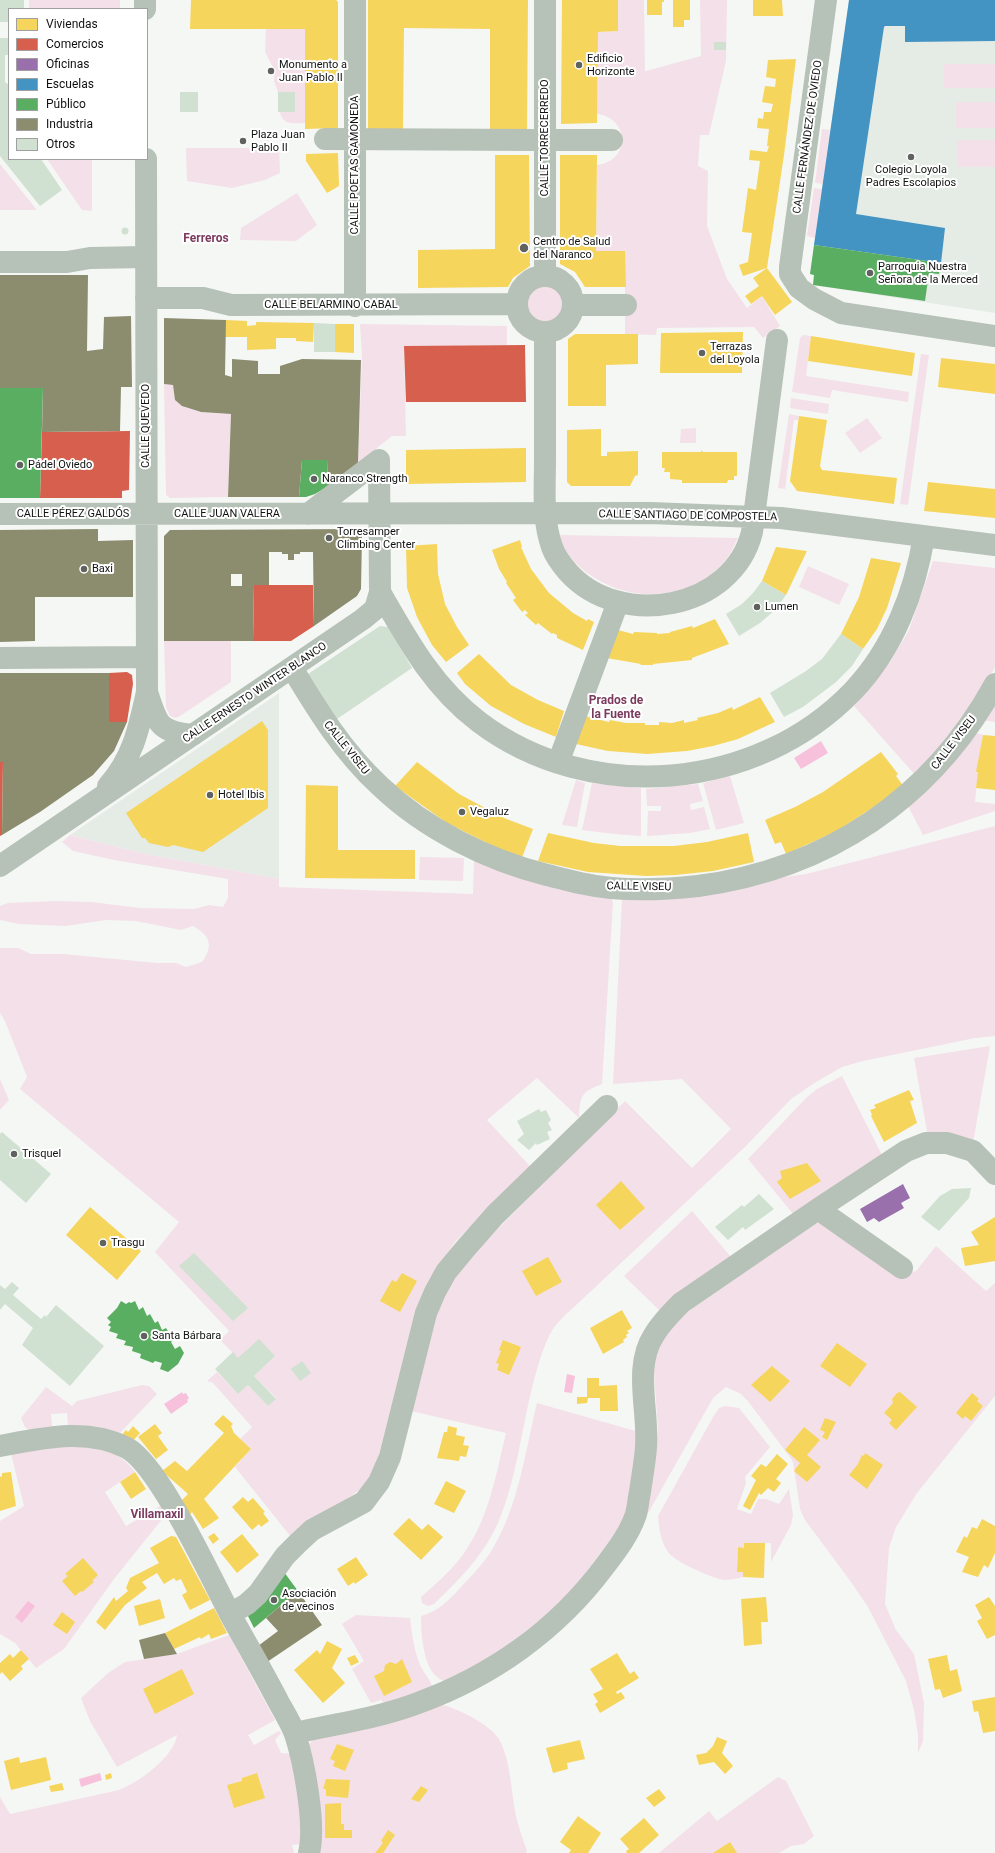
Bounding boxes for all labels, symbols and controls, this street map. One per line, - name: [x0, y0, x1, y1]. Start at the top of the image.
- legend: [8, 8, 148, 160]
- text: Viviendas: [46, 17, 98, 31]
- text: Comercios: [46, 37, 104, 51]
- place label: Edificio Horizonte: [587, 52, 635, 78]
- text: Oficinas: [46, 57, 89, 71]
- place label: Monumento a Juan Pablo II: [279, 58, 347, 84]
- street label: CALLE FERNÁNDEZ DE OVIEDO: [791, 59, 825, 215]
- marker: Edificio Horizonte: [574, 60, 584, 70]
- marker: Monumento a Juan Pablo II: [266, 66, 276, 76]
- text: Escuelas: [46, 77, 94, 91]
- street label: CALLE TORRECERREDO: [538, 80, 552, 196]
- street label: CALLE POETAS GAMONEDA: [348, 96, 362, 234]
- text: Público: [46, 97, 86, 111]
- text: Industria: [46, 117, 93, 131]
- place label: Plaza Juan Pablo II: [251, 128, 305, 154]
- marker: Plaza Juan Pablo II: [238, 136, 248, 146]
- text: Otros: [46, 137, 75, 151]
- marker: Colegio Loyola Padres Escolapios: [906, 152, 916, 162]
- place label: Colegio Loyola Padres Escolapios: [866, 163, 956, 189]
- district label: Ferreros: [183, 232, 229, 246]
- place label: Centro de Salud del Naranco: [533, 235, 611, 261]
- marker: Centro de Salud del Naranco: [518, 242, 530, 254]
- place label: Parroquia Nuestra Señora de la Merced: [878, 260, 978, 286]
- marker: Parroquia Nuestra Señora de la Merced: [865, 268, 875, 278]
- street label: CALLE BELARMINO CABAL: [264, 298, 398, 312]
- place label: Terrazas del Loyola: [710, 340, 760, 366]
- marker: Terrazas del Loyola: [697, 348, 707, 358]
- street label: CALLE QUEVEDO: [139, 384, 153, 468]
- place label: Pádel Oviedo: [28, 458, 92, 472]
- marker: Pádel Oviedo: [15, 460, 25, 470]
- place label: Naranco Strength: [322, 472, 408, 486]
- marker: Naranco Strength: [309, 474, 319, 484]
- street label: CALLE PÉREZ GALDÓS: [17, 507, 129, 521]
- street label: CALLE JUAN VALERA: [174, 507, 280, 521]
- street label: CALLE SANTIAGO DE COMPOSTELA: [599, 508, 777, 524]
- place label: Torresamper Climbing Center: [337, 525, 415, 551]
- marker: Torresamper Climbing Center: [324, 533, 334, 543]
- place label: Baxi: [92, 562, 113, 576]
- marker: Baxi: [79, 564, 89, 574]
- place label: Lumen: [765, 600, 798, 614]
- marker: Lumen: [752, 602, 762, 612]
- street label: CALLE ERNESTO WINTER BLANCO: [180, 640, 330, 746]
- district label: Prados de la Fuente: [589, 694, 643, 722]
- street label: CALLE VISEU: [929, 713, 979, 773]
- street label: CALLE VISEU: [320, 719, 372, 777]
- place label: Hotel Ibis: [218, 788, 264, 802]
- marker: Hotel Ibis: [205, 790, 215, 800]
- place label: Vegaluz: [470, 805, 509, 819]
- marker: Vegaluz: [457, 807, 467, 817]
- street label: CALLE VISEU: [606, 880, 672, 894]
- place label: Trisquel: [22, 1147, 61, 1161]
- marker: Trisquel: [9, 1149, 19, 1159]
- place label: Trasgu: [111, 1236, 145, 1250]
- marker: Trasgu: [98, 1238, 108, 1248]
- place label: Santa Bárbara: [152, 1329, 221, 1343]
- marker: Santa Bárbara: [139, 1331, 149, 1341]
- district label: Villamaxil: [130, 1508, 184, 1522]
- place label: Asociación de vecinos: [282, 1587, 336, 1613]
- marker: Asociación de vecinos: [269, 1595, 279, 1605]

